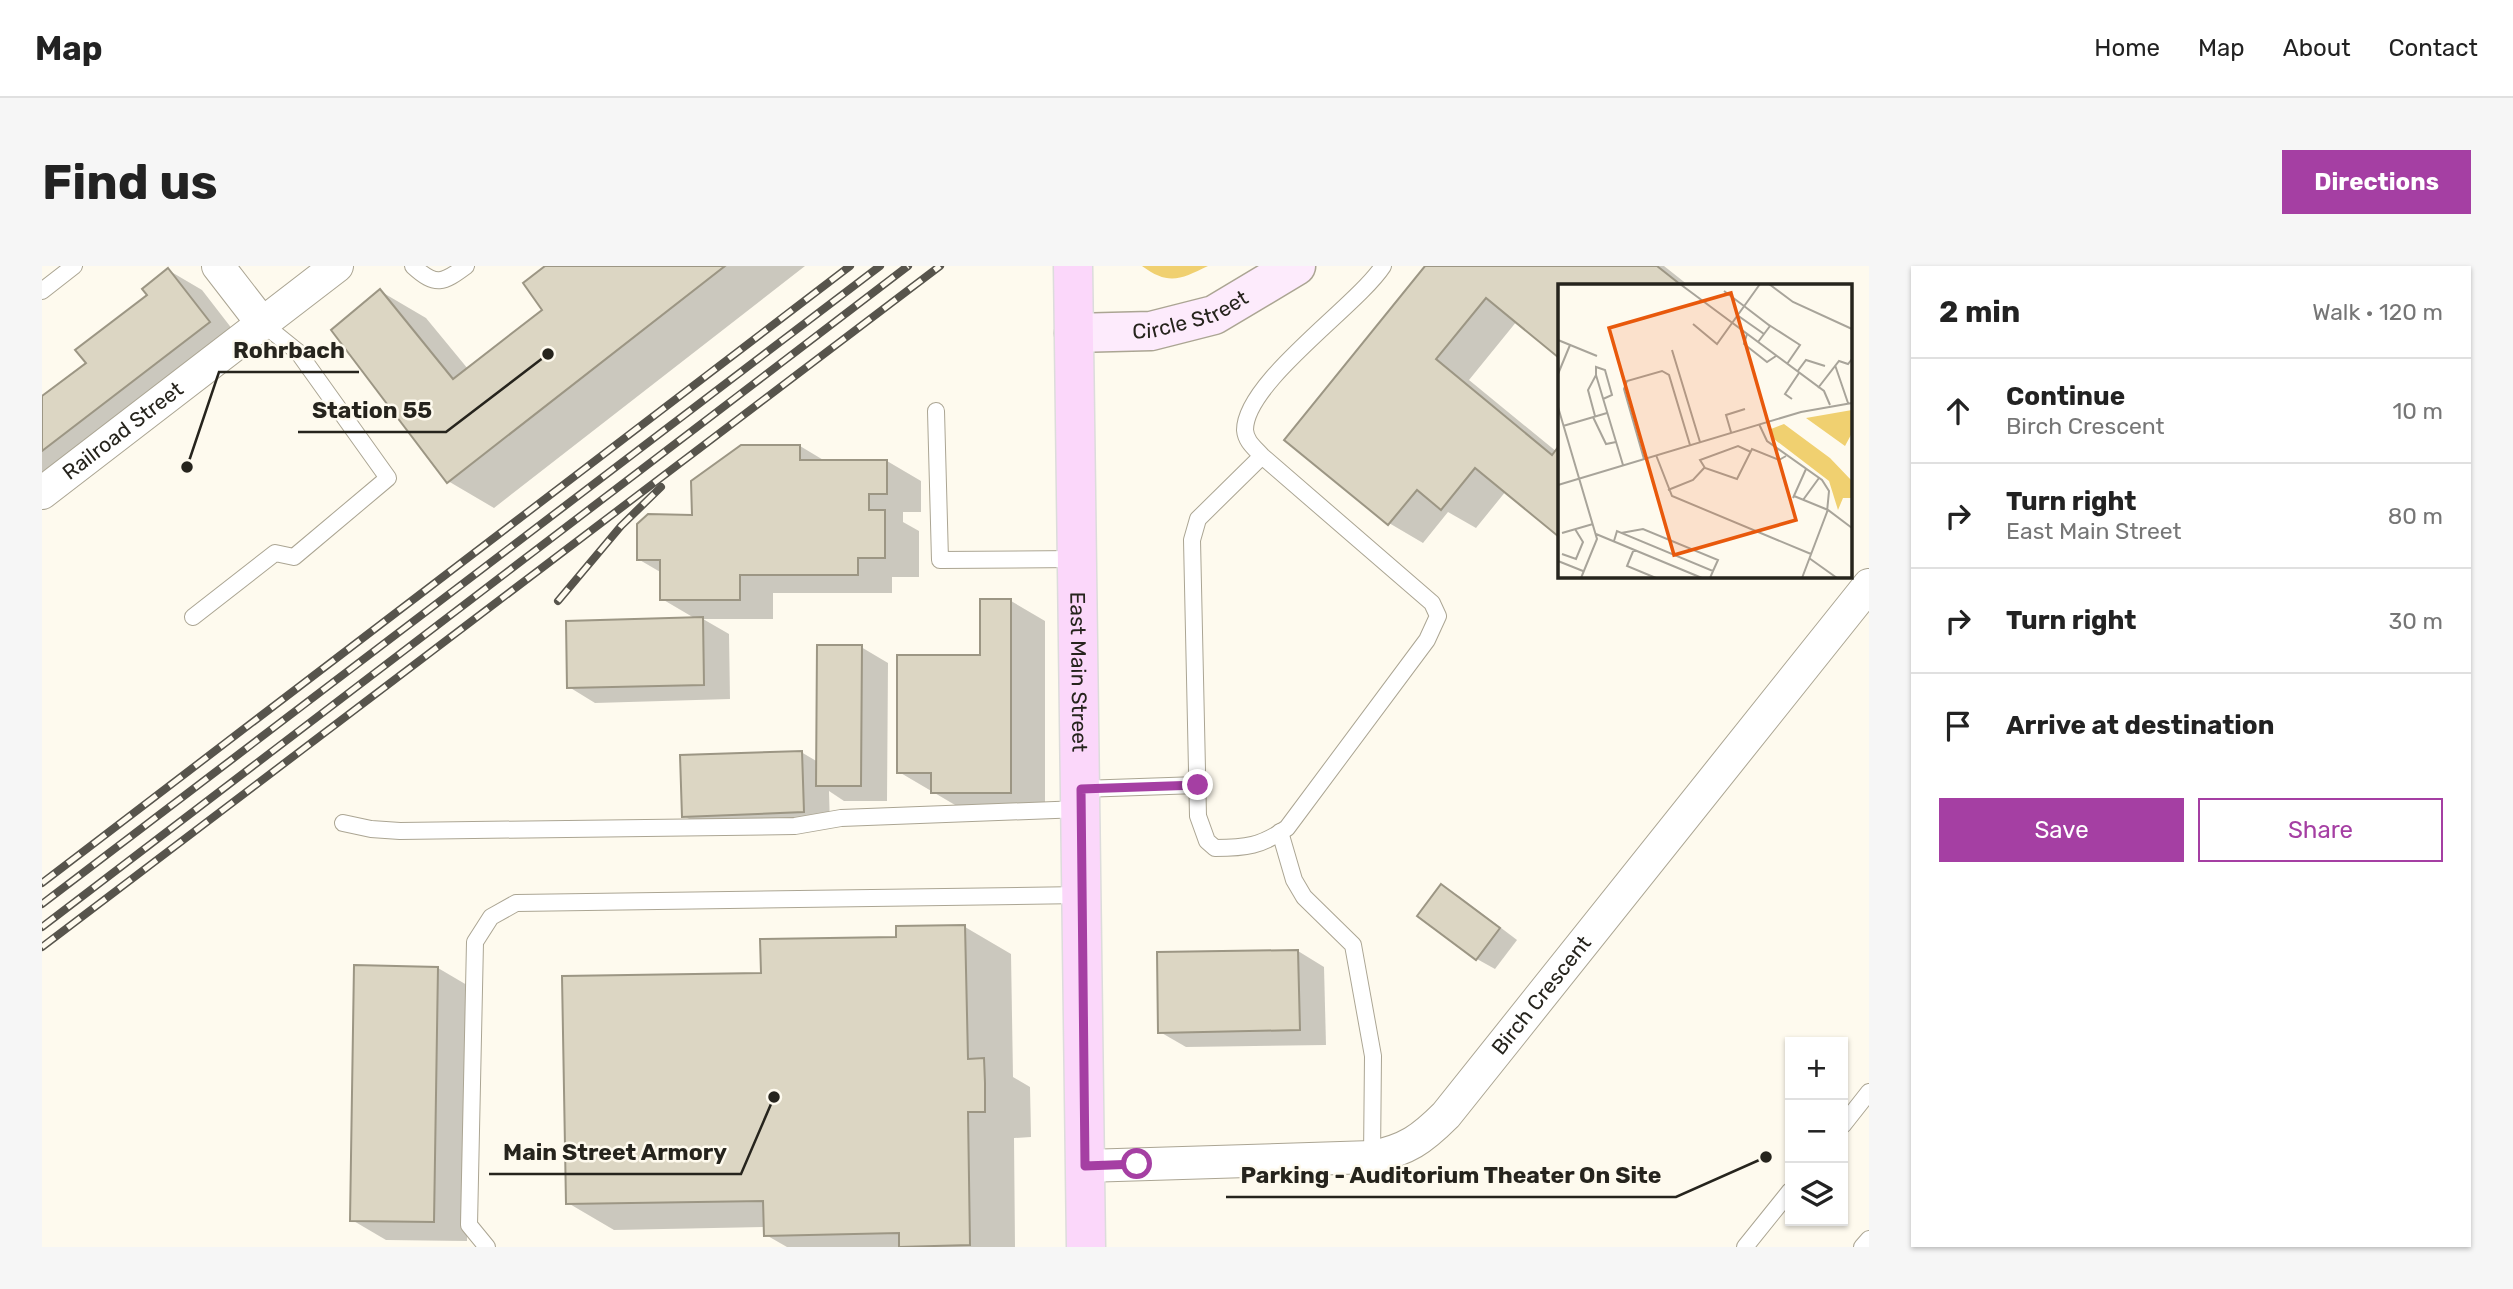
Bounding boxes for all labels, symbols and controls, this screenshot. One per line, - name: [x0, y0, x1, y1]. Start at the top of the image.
- text: Map: [35, 29, 103, 68]
- text: Home: [2094, 34, 2160, 62]
- text: Map: [2198, 34, 2245, 62]
- text: About: [2283, 34, 2351, 62]
- text: Contact: [2389, 34, 2478, 62]
- button: Directions: [2282, 150, 2471, 214]
- text: Find us: [42, 153, 218, 211]
- inset map: [1558, 284, 1852, 578]
- street label: Circle Street: [1132, 285, 1252, 343]
- text: 2 min: [1939, 294, 2020, 330]
- text: Walk · 120 m: [2312, 298, 2443, 326]
- callout: Rohrbach: [219, 328, 359, 372]
- text: Rohrbach: [233, 336, 345, 364]
- street label: Railroad Street: [57, 376, 188, 485]
- text: Continue: [2006, 381, 2125, 412]
- callout: Station 55: [298, 388, 446, 432]
- icon: ahead: [1939, 392, 1977, 430]
- text: Station 55: [312, 396, 432, 424]
- text: 10 m: [2392, 397, 2443, 425]
- text: Birch Crescent: [2006, 412, 2165, 440]
- text: Turn right: [2006, 486, 2136, 517]
- icon: right: [1939, 497, 1977, 535]
- text: 80 m: [2388, 502, 2443, 530]
- text: East Main Street: [2006, 517, 2182, 545]
- street label: East Main Street: [1065, 592, 1092, 752]
- icon: right: [1939, 602, 1977, 640]
- text: Turn right: [2006, 605, 2136, 636]
- text: 30 m: [2388, 607, 2443, 635]
- icon: arrive: [1939, 707, 1977, 745]
- text: Arrive at destination: [2006, 710, 2274, 741]
- route end: [1182, 769, 1213, 800]
- button: Save: [1939, 798, 2184, 862]
- button: Share: [2198, 798, 2443, 862]
- street label: Birch Crescent: [1486, 931, 1596, 1059]
- map controls: [1785, 1037, 1848, 1226]
- button: +: [1785, 1037, 1848, 1100]
- button: −: [1785, 1100, 1848, 1163]
- callout: Main Street Armory: [489, 1130, 741, 1174]
- text: Main Street Armory: [503, 1138, 727, 1166]
- route start: [1121, 1148, 1152, 1179]
- callout: Parking - Auditorium Theater On Site: [1226, 1153, 1676, 1197]
- text: Parking - Auditorium Theater On Site: [1241, 1161, 1661, 1189]
- button: layers: [1785, 1163, 1848, 1226]

